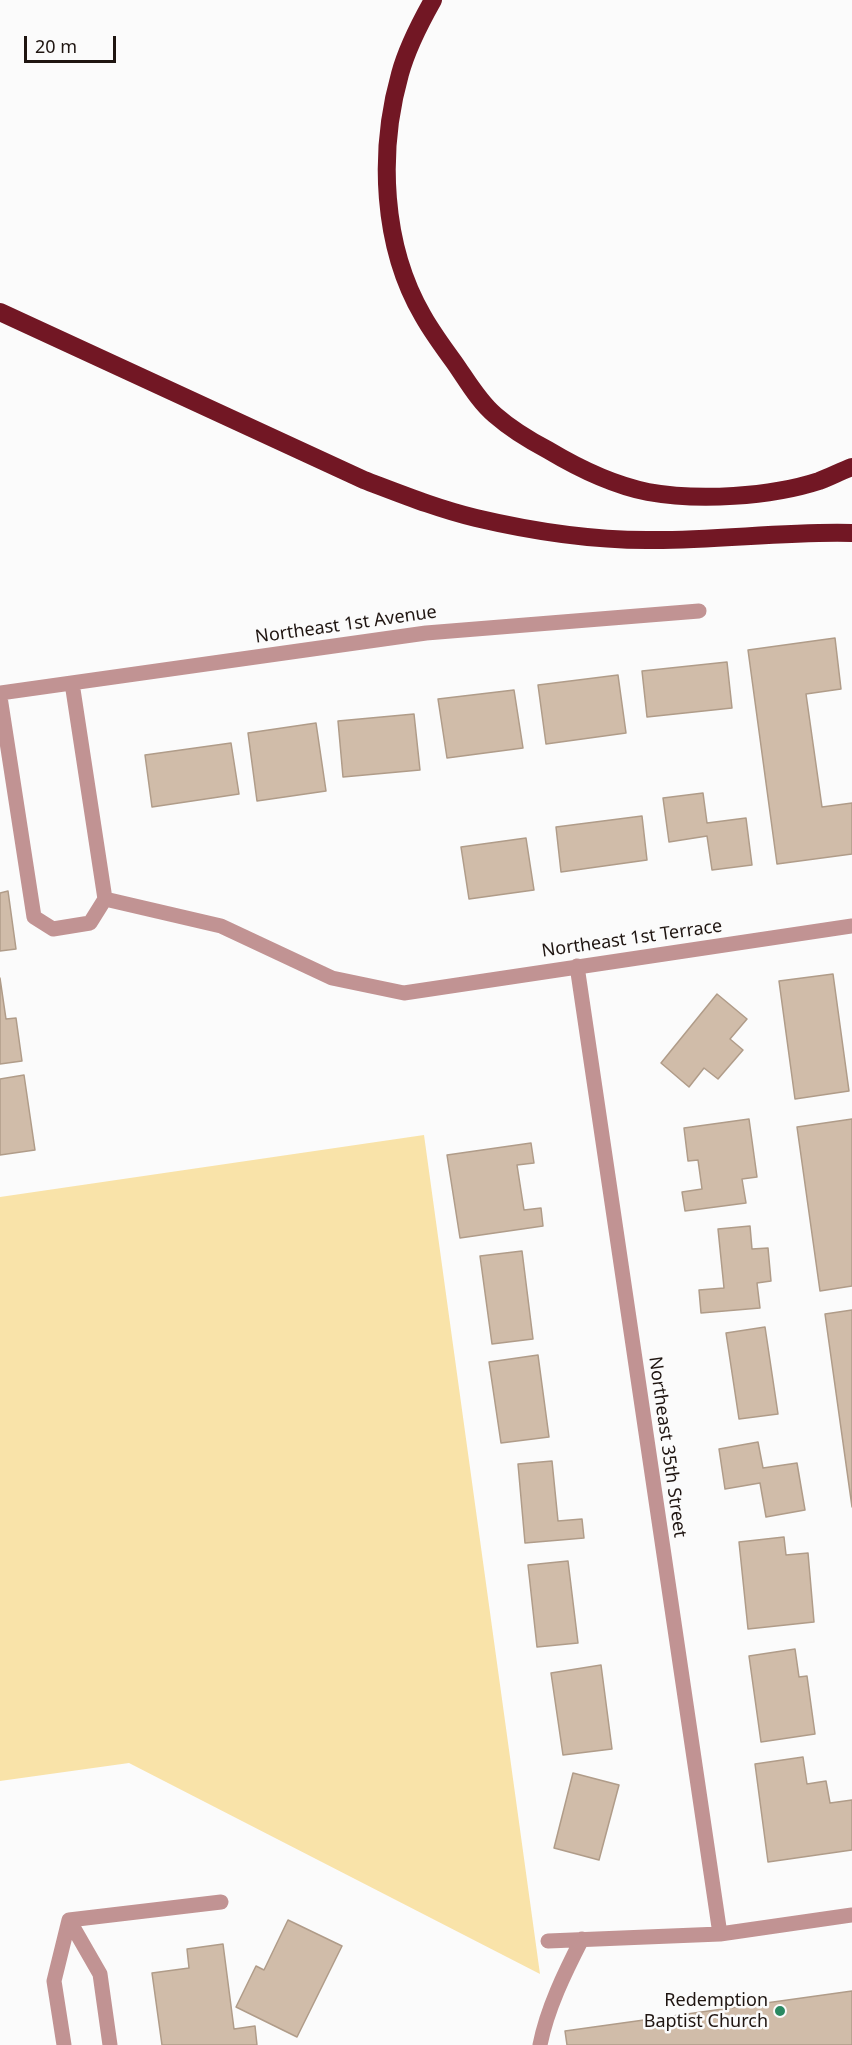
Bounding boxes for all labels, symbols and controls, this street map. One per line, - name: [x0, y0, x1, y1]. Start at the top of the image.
- scale bar: [27, 24, 118, 62]
- text: 20 m: [35, 34, 77, 58]
- street label: Northeast 1st Avenue: [254, 602, 438, 648]
- street label: Northeast 1st Terrace: [540, 916, 724, 962]
- street label: Northeast 35th Street: [644, 1355, 690, 1539]
- place label: Redemption Baptist Church: [644, 1990, 768, 2032]
- marker: Redemption Baptist Church: [773, 2004, 787, 2018]

